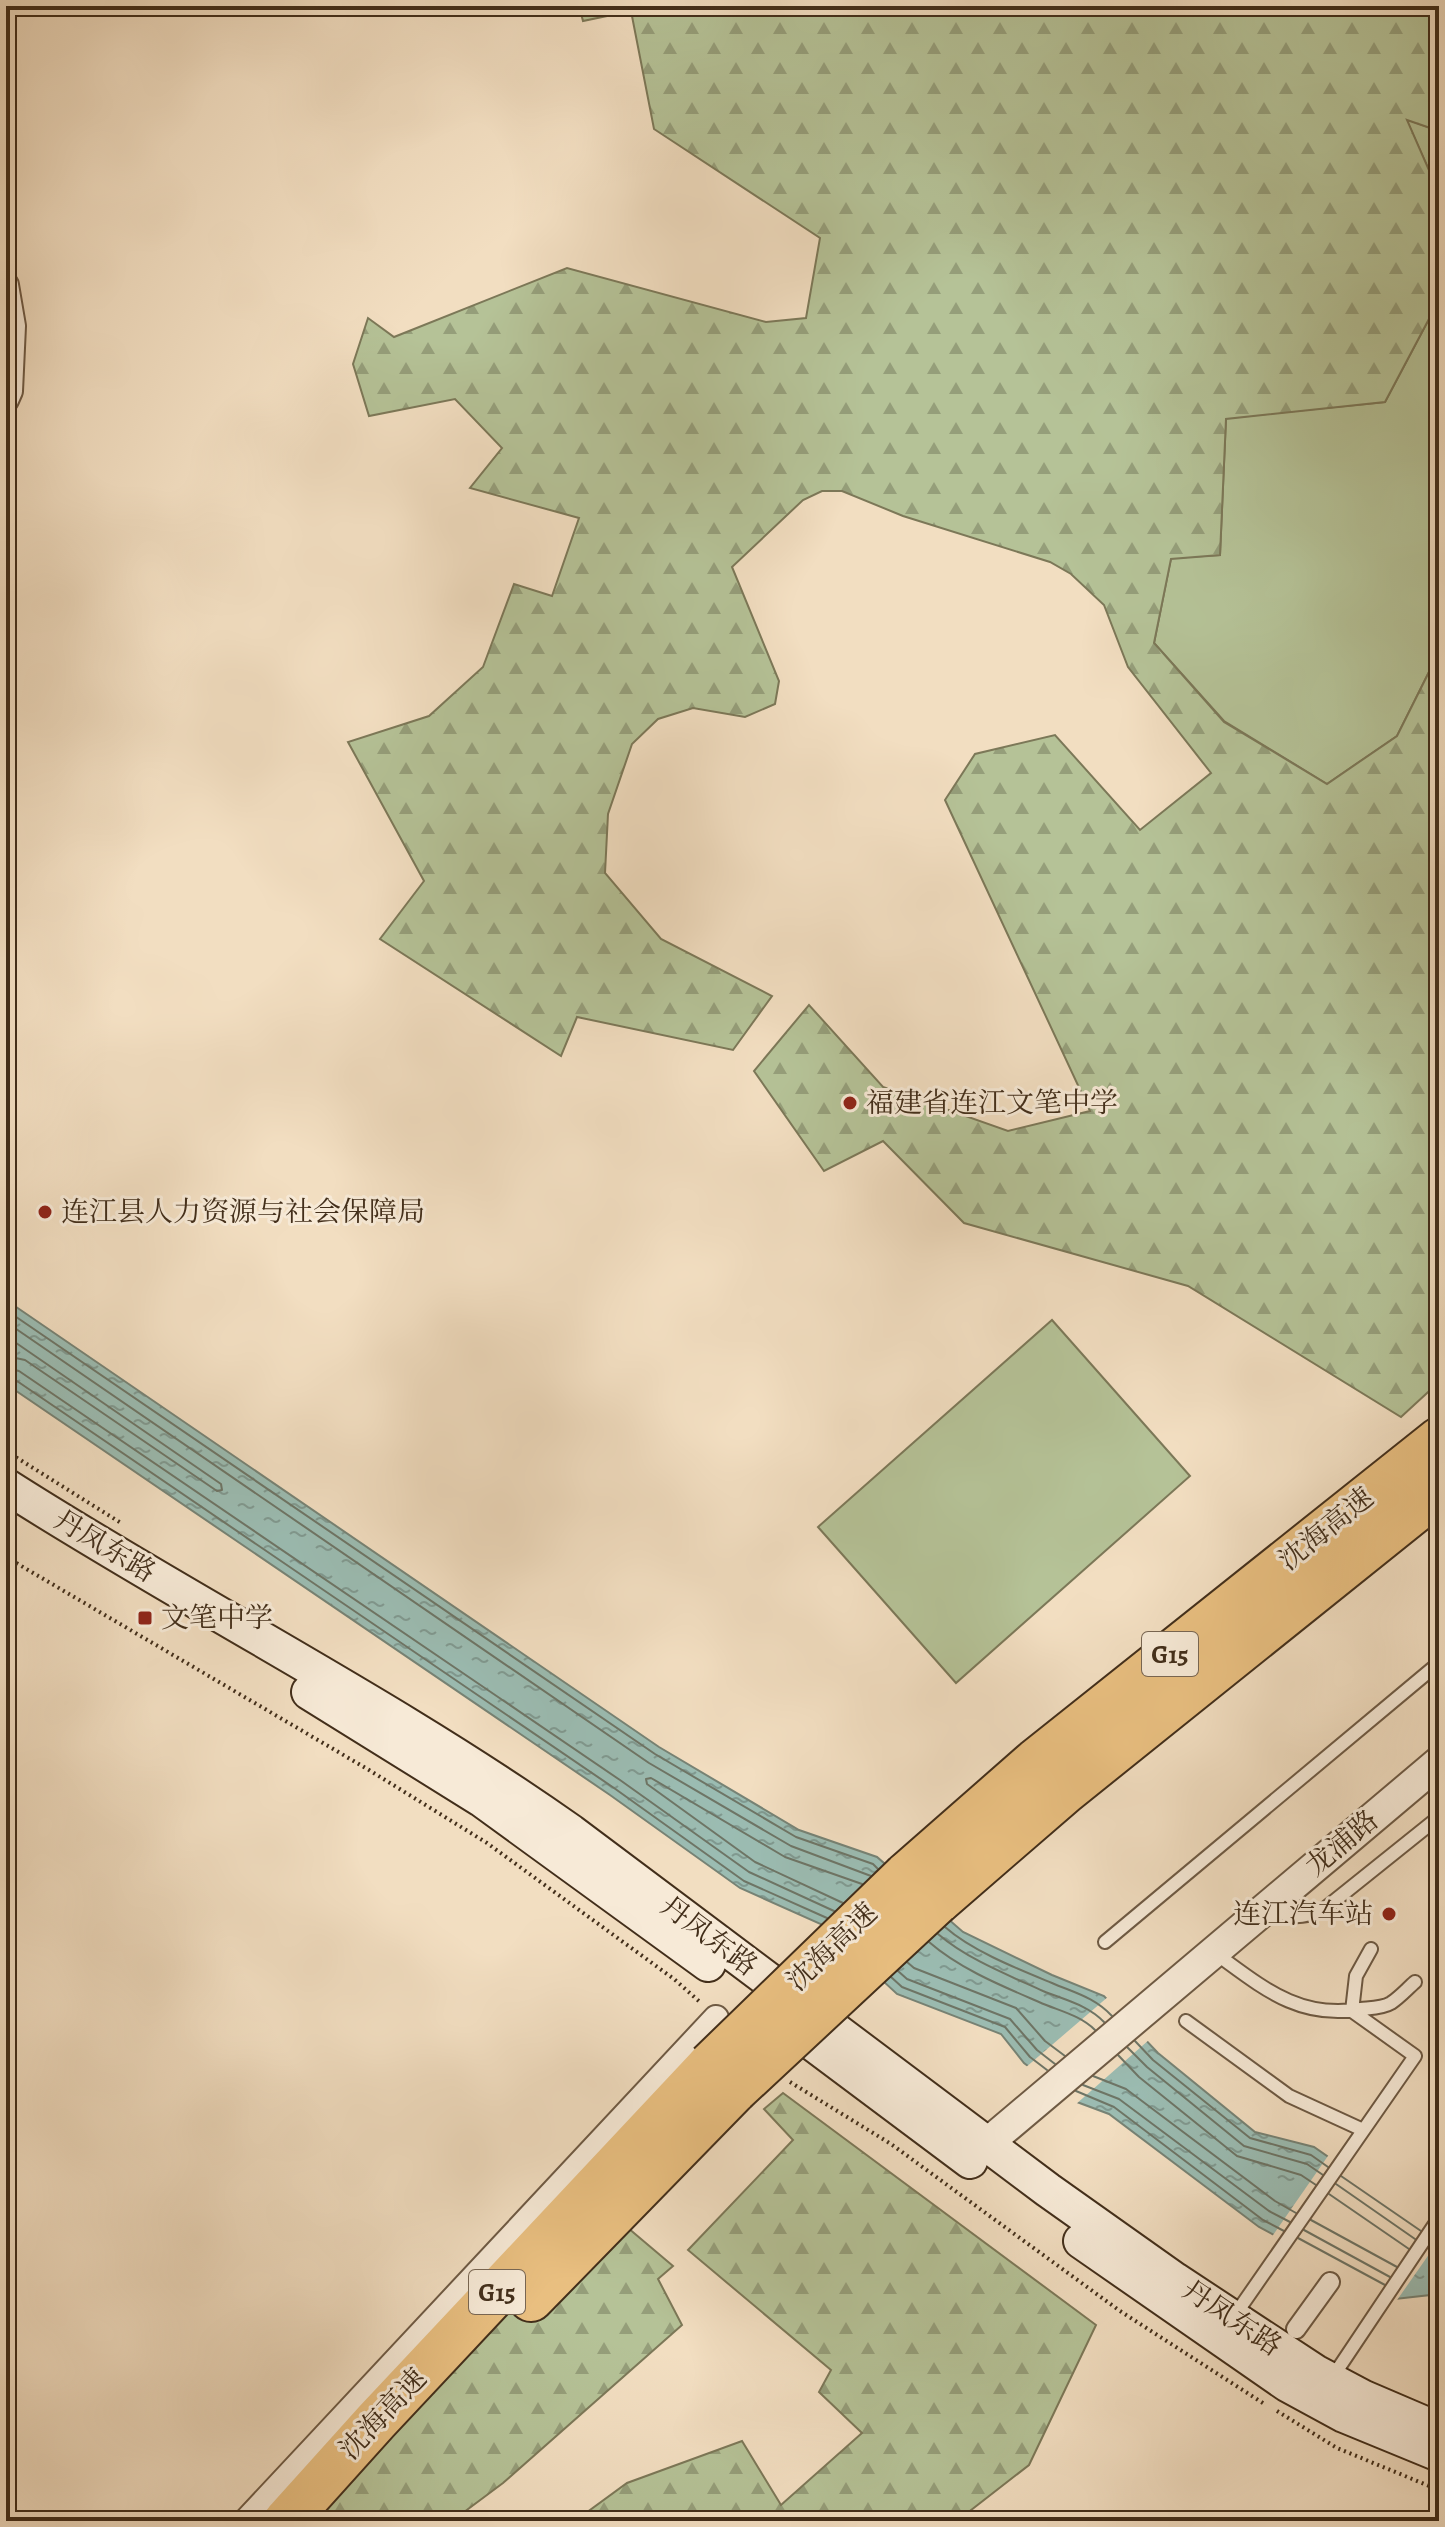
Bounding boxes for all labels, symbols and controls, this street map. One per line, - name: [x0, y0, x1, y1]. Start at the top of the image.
- place label: 福建省连江文笔中学: [866, 1084, 1118, 1122]
- marker: 福建省连江文笔中学: [841, 1094, 859, 1112]
- place label: 连江县人力资源与社会保障局: [61, 1193, 425, 1231]
- marker: 连江县人力资源与社会保障局: [36, 1203, 54, 1221]
- street label: 沈海高速: [1271, 1479, 1381, 1579]
- street label: 丹凤东路: [47, 1501, 163, 1591]
- place label: 文笔中学: [161, 1599, 273, 1637]
- marker: 文笔中学: [136, 1609, 154, 1627]
- road number: G15: [1142, 1632, 1198, 1676]
- street label: 龙浦路: [1298, 1801, 1386, 1885]
- street label: 丹凤东路: [653, 1887, 765, 1985]
- street label: 沈海高速: [779, 1894, 885, 2000]
- place label: 连江汽车站: [1233, 1895, 1373, 1933]
- marker: 连江汽车站: [1380, 1905, 1398, 1923]
- road number: G15: [469, 2270, 525, 2314]
- street label: 丹凤东路: [1175, 2271, 1289, 2365]
- street label: 沈海高速: [331, 2360, 435, 2468]

